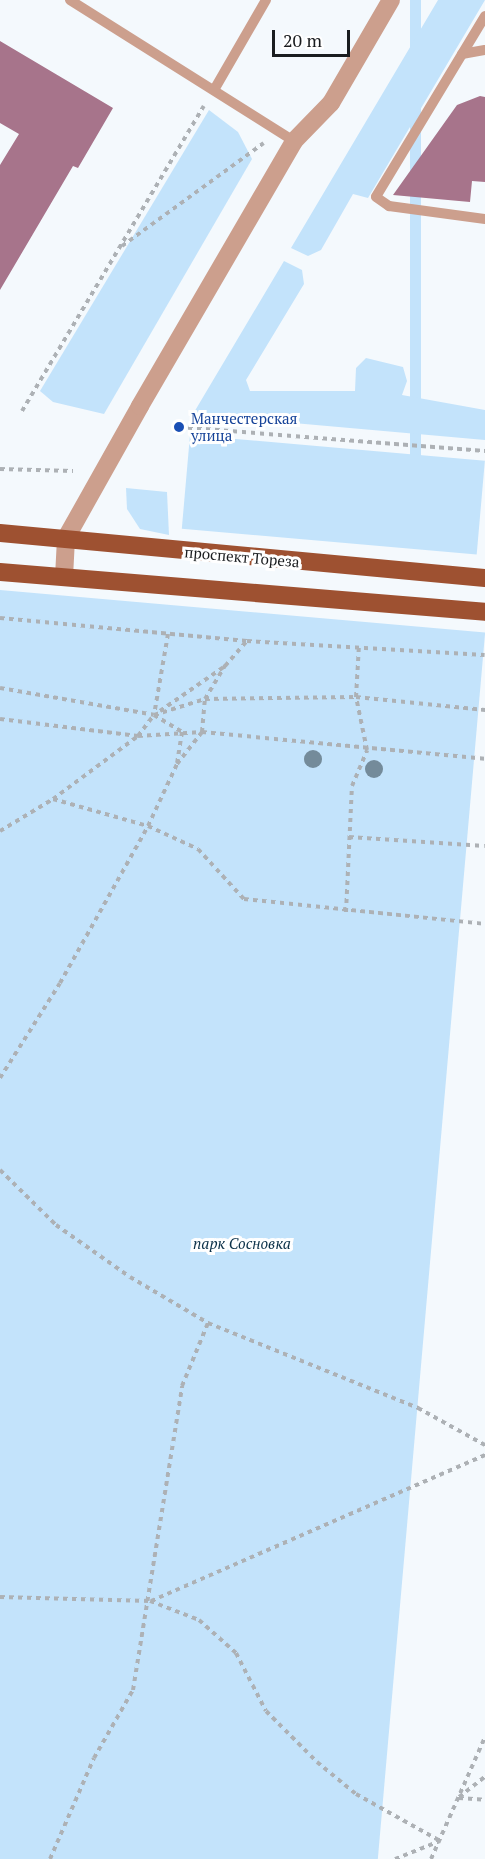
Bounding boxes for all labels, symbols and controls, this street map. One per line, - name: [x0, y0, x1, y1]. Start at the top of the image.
- scale bar: [275, 18, 353, 56]
- text: 20 m: [283, 28, 322, 52]
- place label: Манчестерская улица: [191, 409, 298, 444]
- marker: Манчестерская улица: [172, 420, 186, 434]
- street label: проспект Тореза: [183, 543, 301, 571]
- park label: парк Сосновка: [193, 1235, 291, 1253]

